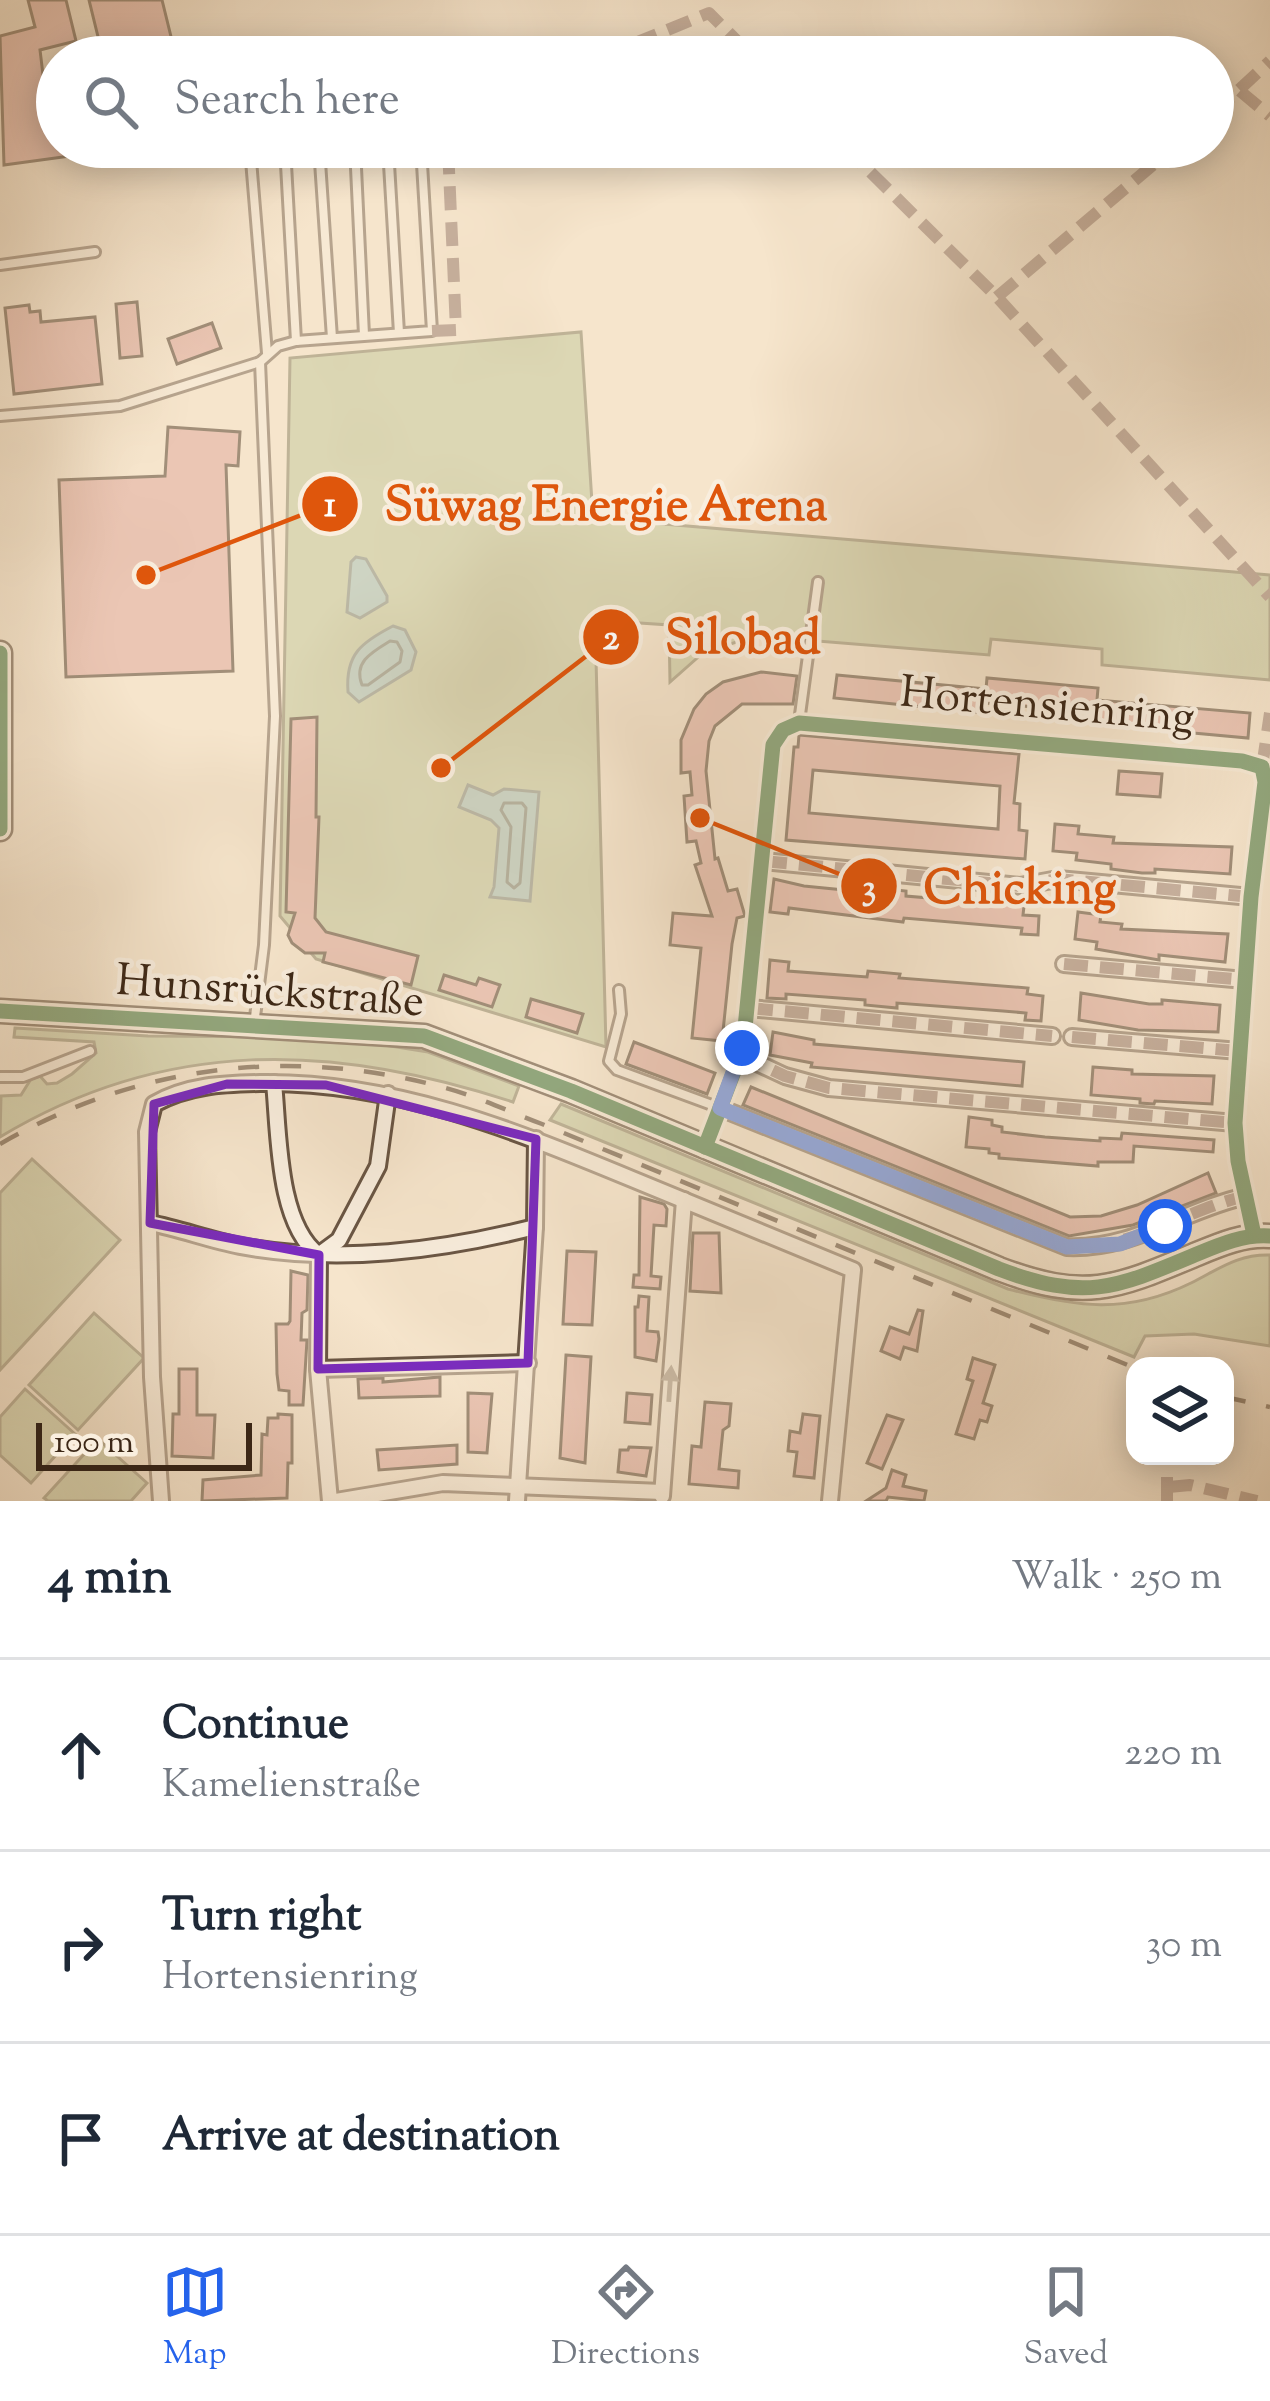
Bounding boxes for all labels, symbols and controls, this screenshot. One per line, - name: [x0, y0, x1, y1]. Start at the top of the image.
- search box: [36, 36, 1234, 168]
- icon: search: [78, 69, 144, 135]
- text: Search here: [174, 70, 400, 135]
- callout: Süwag Energie Arena: [300, 462, 851, 546]
- text: Süwag Energie Arena: [385, 474, 827, 543]
- text: 1: [324, 481, 337, 533]
- callout: Silobad: [581, 595, 845, 679]
- text: Silobad: [665, 607, 821, 676]
- text: 2: [603, 614, 620, 666]
- street label: Hortensienring: [897, 663, 1197, 753]
- callout: Chicking: [839, 844, 1140, 928]
- text: Chicking: [924, 857, 1116, 926]
- text: 3: [862, 864, 876, 916]
- street label: Hunsrückstraße: [114, 951, 426, 1037]
- route end: [715, 1021, 769, 1075]
- route start: [1138, 1199, 1192, 1253]
- map controls: [1126, 1357, 1234, 1465]
- button: layers: [1126, 1357, 1234, 1465]
- one-way arrow: [661, 1365, 680, 1402]
- scale bar: [36, 1417, 252, 1470]
- text: 100 m: [54, 1420, 134, 1468]
- text: 4 min: [48, 1543, 171, 1616]
- text: Walk · 250 m: [1011, 1551, 1222, 1607]
- text: Continue: [162, 1694, 349, 1759]
- icon: ahead: [48, 1722, 114, 1788]
- text: 220 m: [1124, 1727, 1222, 1783]
- text: Kamelienstraße: [162, 1759, 421, 1815]
- text: Turn right: [162, 1886, 361, 1951]
- icon: right: [48, 1914, 114, 1980]
- text: 30 m: [1145, 1919, 1222, 1975]
- text: Hortensienring: [162, 1951, 418, 2007]
- icon: arrive: [48, 2106, 114, 2172]
- text: Arrive at destination: [162, 2106, 560, 2171]
- tab: Map: [162, 2259, 228, 2379]
- tab: Directions: [551, 2259, 700, 2379]
- tab: Saved: [1024, 2259, 1108, 2379]

